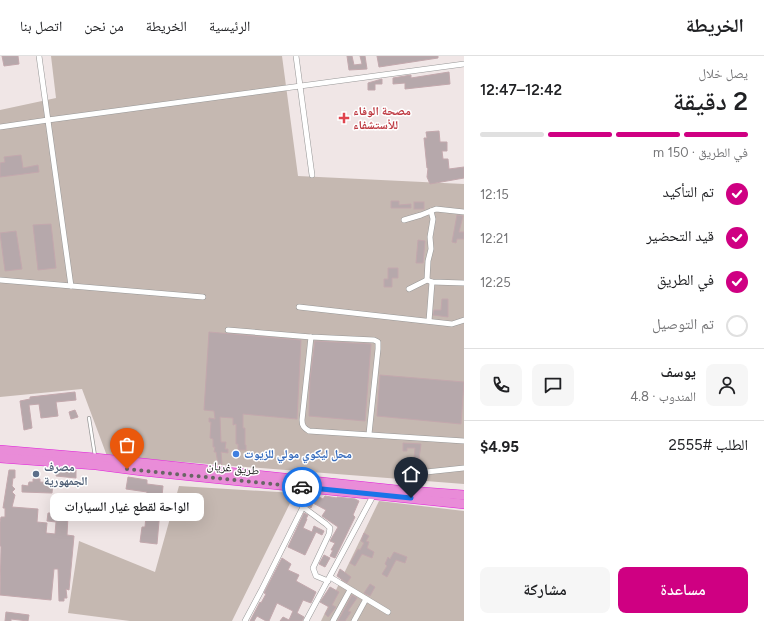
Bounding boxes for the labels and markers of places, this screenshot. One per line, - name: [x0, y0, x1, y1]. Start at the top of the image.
- place label: مصحة الوفاء للأستشفاء: [353, 104, 411, 132]
- marker: مصحة الوفاء للأستشفاء: [338, 112, 350, 124]
- pin: [110, 428, 144, 469]
- place label: محل ليكوي مولي للزيوت: [244, 447, 352, 464]
- marker: محل ليكوي مولي للزيوت: [231, 449, 241, 459]
- pin: [394, 457, 428, 498]
- place label: مصرف الجمهورية: [44, 460, 88, 488]
- marker: مصرف الجمهورية: [31, 469, 41, 479]
- callout: الواحة لقطع غيار السيارات: [50, 493, 204, 521]

